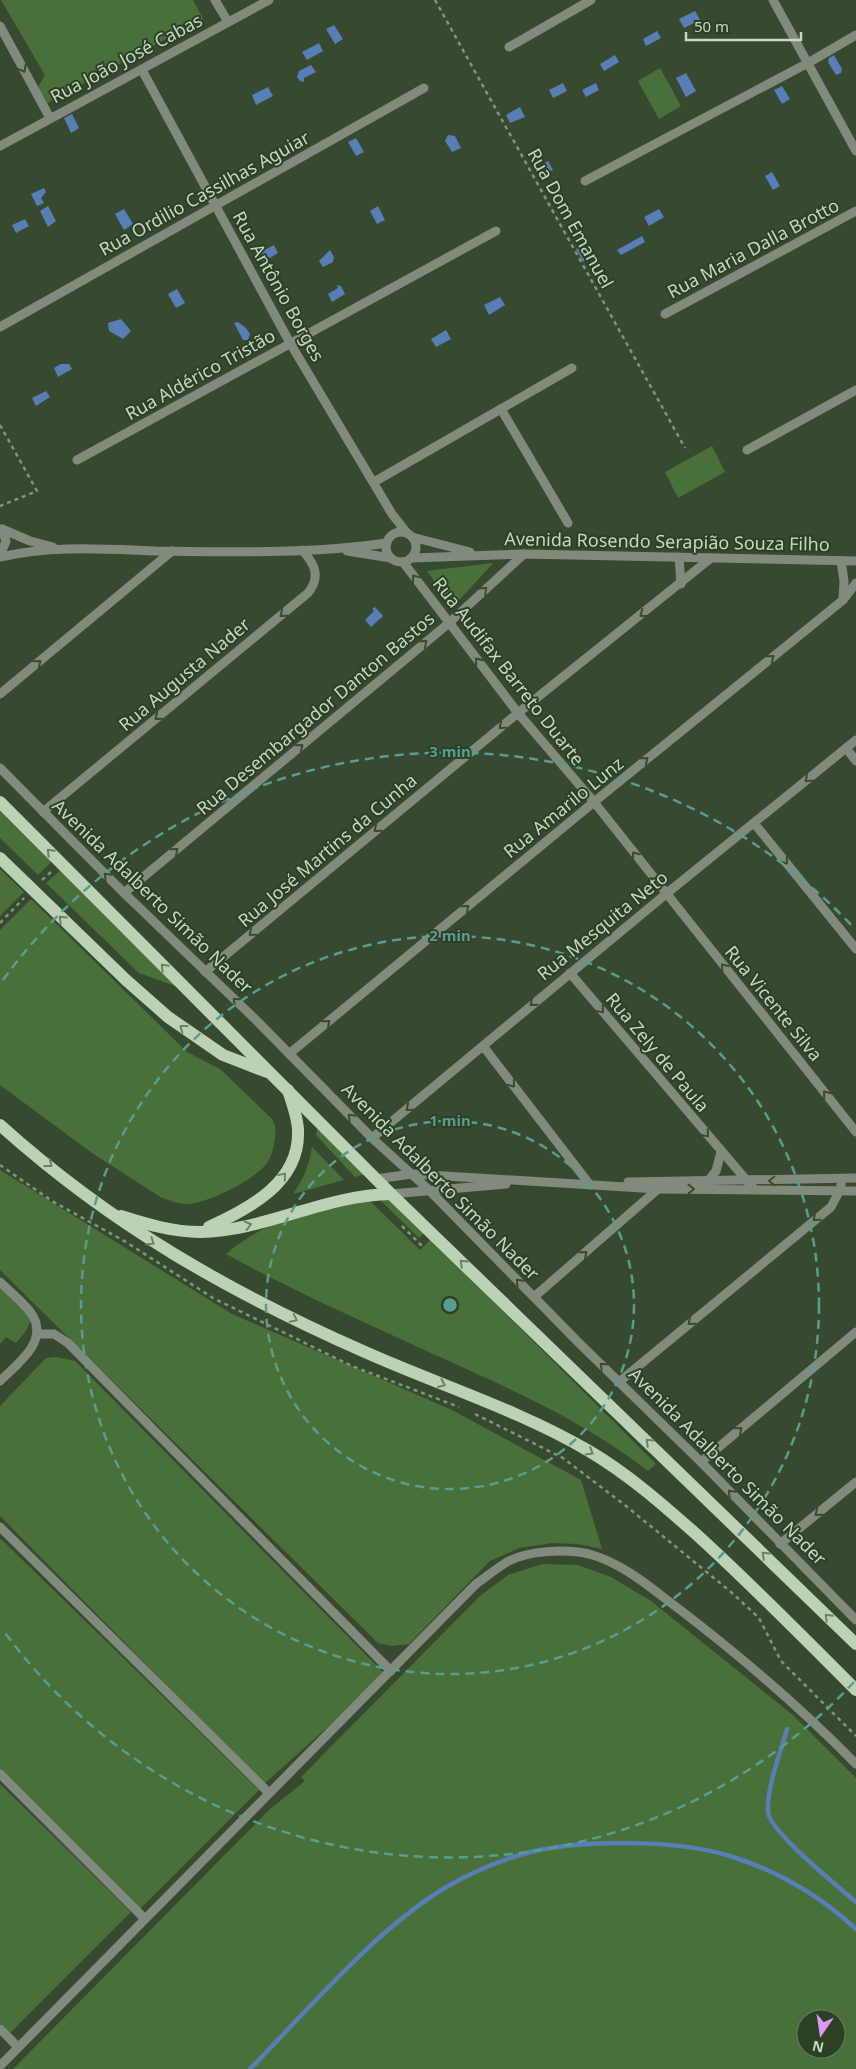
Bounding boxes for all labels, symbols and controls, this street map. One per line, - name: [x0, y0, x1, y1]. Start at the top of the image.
- street label: Rua João José Cabas: [46, 8, 206, 108]
- scale bar: [686, 10, 801, 42]
- text: 50 m: [694, 16, 729, 36]
- one-way arrow: [17, 63, 27, 72]
- street label: Rua Ordilio Cassilhas Aguiar: [94, 125, 314, 261]
- street label: Rua Dom Emanuel: [523, 144, 619, 292]
- street label: Rua Maria Dalla Brotto: [663, 193, 843, 303]
- street label: Rua Antônio Borges: [228, 207, 330, 365]
- street label: Rua Aldérico Tristão: [121, 323, 279, 425]
- street label: Avenida Rosendo Serapião Souza Filho: [504, 526, 830, 556]
- street label: Rua Audifax Barreto Duarte: [428, 572, 590, 770]
- one-way arrow: [412, 575, 422, 584]
- one-way arrow: [479, 587, 488, 596]
- street label: Rua Desembargador Danton Bastos: [191, 606, 439, 820]
- one-way arrow: [280, 608, 289, 616]
- one-way arrow: [639, 608, 649, 617]
- street label: Rua Augusta Nader: [113, 612, 255, 736]
- one-way arrow: [419, 640, 428, 649]
- one-way arrow: [766, 655, 775, 664]
- one-way arrow: [475, 657, 484, 667]
- one-way arrow: [32, 661, 41, 669]
- one-way arrow: [154, 711, 163, 720]
- one-way arrow: [499, 720, 508, 729]
- text: 3 min: [429, 741, 471, 761]
- one-way arrow: [294, 744, 303, 753]
- street label: Rua Amarilo Lunz: [498, 751, 628, 863]
- one-way arrow: [639, 758, 648, 766]
- street label: Rua José Martins da Cunha: [233, 768, 421, 932]
- one-way arrow: [805, 773, 814, 781]
- street label: Avenida Adalberto Simão Nader: [48, 794, 259, 999]
- one-way arrow: [374, 824, 383, 832]
- one-way arrow: [47, 848, 56, 857]
- one-way arrow: [169, 848, 178, 857]
- one-way arrow: [633, 852, 641, 861]
- one-way arrow: [779, 855, 787, 864]
- street label: Rua Mesquita Neto: [532, 865, 672, 985]
- one-way arrow: [103, 873, 112, 882]
- one-way arrow: [460, 905, 469, 914]
- one-way arrow: [59, 916, 68, 925]
- text: 2 min: [429, 925, 471, 945]
- one-way arrow: [248, 927, 257, 936]
- street label: Rua Vicente Silva: [720, 940, 828, 1066]
- one-way arrow: [161, 964, 170, 973]
- one-way arrow: [722, 964, 730, 973]
- street label: Rua Zely de Paula: [601, 987, 715, 1117]
- one-way arrow: [233, 998, 242, 1007]
- one-way arrow: [530, 998, 539, 1006]
- one-way arrow: [596, 1004, 604, 1013]
- one-way arrow: [321, 1020, 330, 1029]
- one-way arrow: [179, 1024, 188, 1033]
- street label: Avenida Adalberto Simão Nader: [337, 1077, 545, 1285]
- one-way arrow: [507, 1078, 515, 1087]
- one-way arrow: [822, 1090, 831, 1099]
- one-way arrow: [405, 1102, 414, 1111]
- text: 1 min: [429, 1110, 471, 1130]
- one-way arrow: [347, 1113, 356, 1122]
- one-way arrow: [700, 1128, 709, 1137]
- one-way arrow: [43, 1159, 52, 1167]
- one-way arrow: [277, 1173, 286, 1182]
- one-way arrow: [768, 1176, 776, 1186]
- one-way arrow: [688, 1184, 695, 1194]
- one-way arrow: [813, 1213, 822, 1222]
- one-way arrow: [243, 1220, 252, 1231]
- one-way arrow: [146, 1235, 155, 1245]
- one-way arrow: [578, 1251, 587, 1260]
- one-way arrow: [460, 1260, 469, 1269]
- one-way arrow: [516, 1279, 525, 1288]
- centre of rings: [441, 1296, 459, 1314]
- one-way arrow: [289, 1313, 298, 1323]
- one-way arrow: [688, 1317, 697, 1325]
- street label: Avenida Adalberto Simão Nader: [624, 1362, 832, 1570]
- one-way arrow: [600, 1363, 609, 1372]
- one-way arrow: [438, 1379, 446, 1389]
- one-way arrow: [733, 1428, 742, 1436]
- one-way arrow: [645, 1439, 654, 1448]
- one-way arrow: [585, 1446, 594, 1456]
- one-way arrow: [728, 1490, 737, 1499]
- one-way arrow: [815, 1508, 824, 1517]
- one-way arrow: [762, 1552, 771, 1561]
- one-way arrow: [825, 1614, 834, 1623]
- north arrow: [796, 2009, 846, 2059]
- text: N: [810, 2037, 826, 2058]

